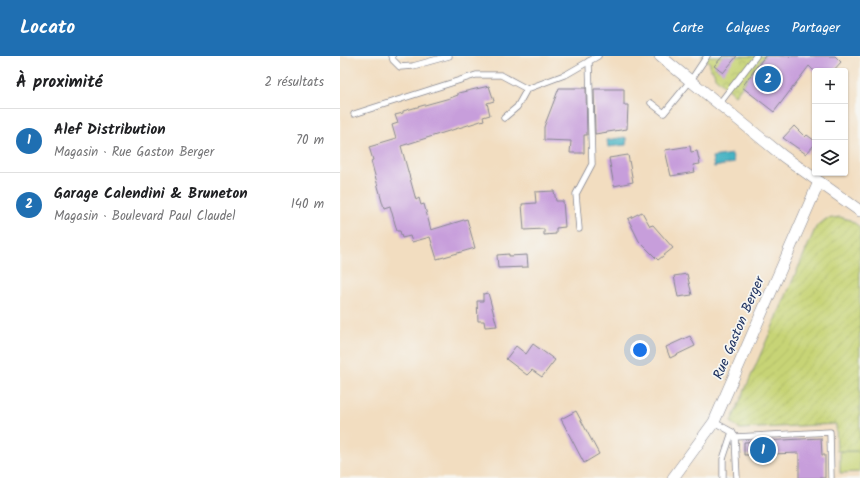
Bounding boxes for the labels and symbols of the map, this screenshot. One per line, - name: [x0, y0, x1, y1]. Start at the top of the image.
- pin: 2: [755, 64, 781, 94]
- street label: Rue Gaston Berger: [707, 272, 771, 383]
- your location: [630, 340, 650, 360]
- pin: 1: [750, 435, 776, 465]

